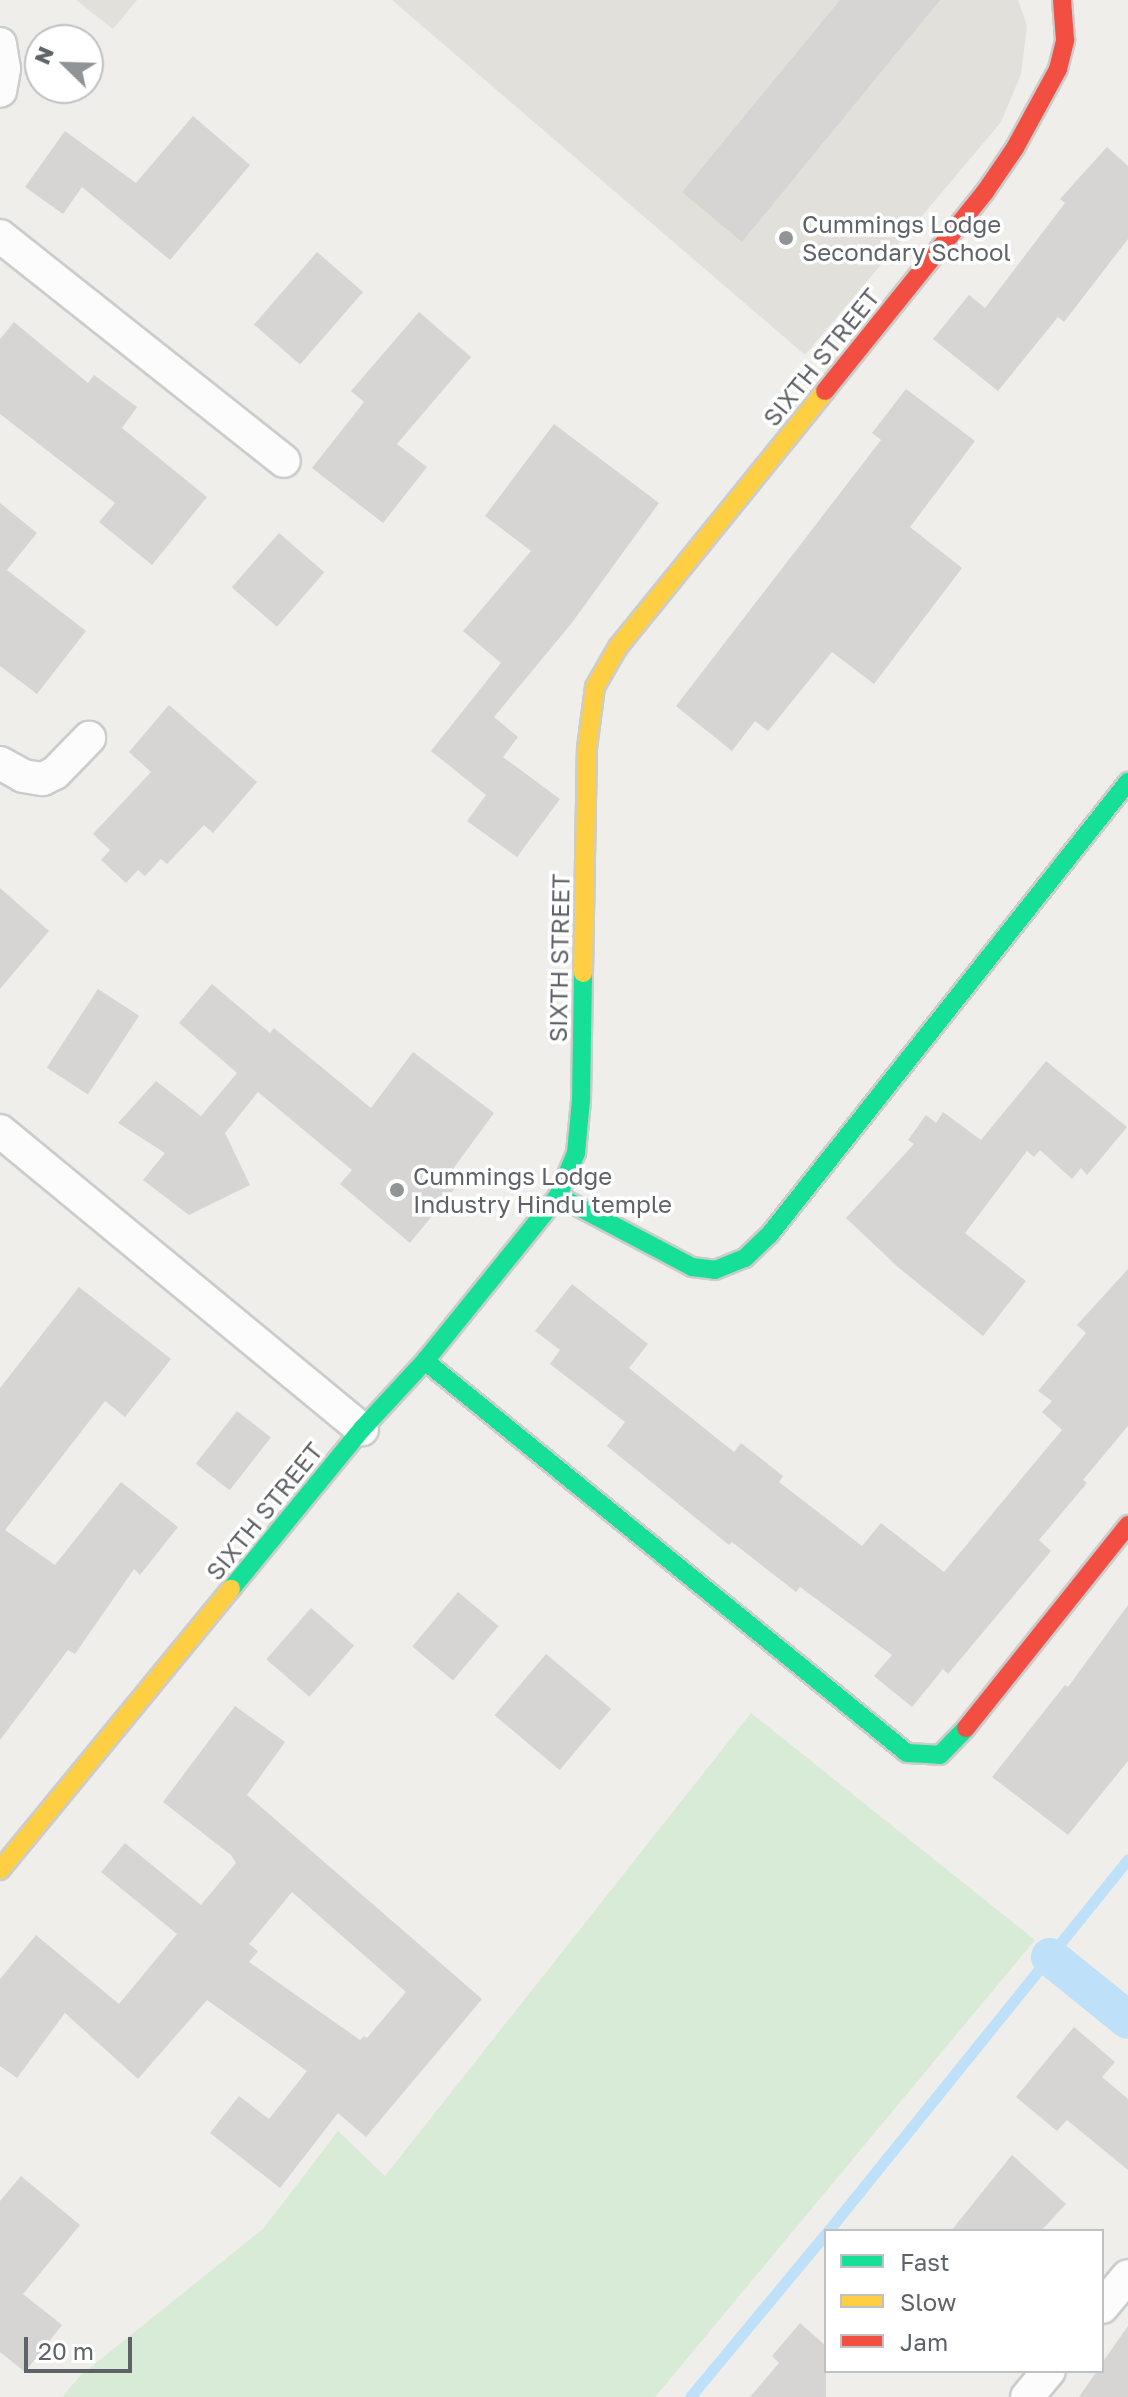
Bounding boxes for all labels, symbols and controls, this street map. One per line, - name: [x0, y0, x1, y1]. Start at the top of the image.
- north arrow: [24, 24, 104, 104]
- text: N: [28, 42, 59, 68]
- place label: Cummings Lodge Secondary School: [802, 210, 1011, 266]
- marker: Cummings Lodge Secondary School: [777, 229, 795, 247]
- street label: SIXTH STREET: [757, 282, 885, 432]
- street label: SIXTH STREET: [543, 873, 575, 1043]
- place label: Cummings Lodge Industry Hindu temple: [413, 1162, 672, 1218]
- marker: Cummings Lodge Industry Hindu temple: [388, 1181, 406, 1199]
- street label: SIXTH STREET: [200, 1436, 328, 1586]
- legend: [824, 2229, 1104, 2373]
- text: Fast: [900, 2247, 950, 2276]
- text: Slow: [900, 2287, 956, 2316]
- scale bar: [28, 2321, 136, 2371]
- text: Jam: [900, 2327, 948, 2356]
- text: 20 m: [38, 2336, 94, 2365]

